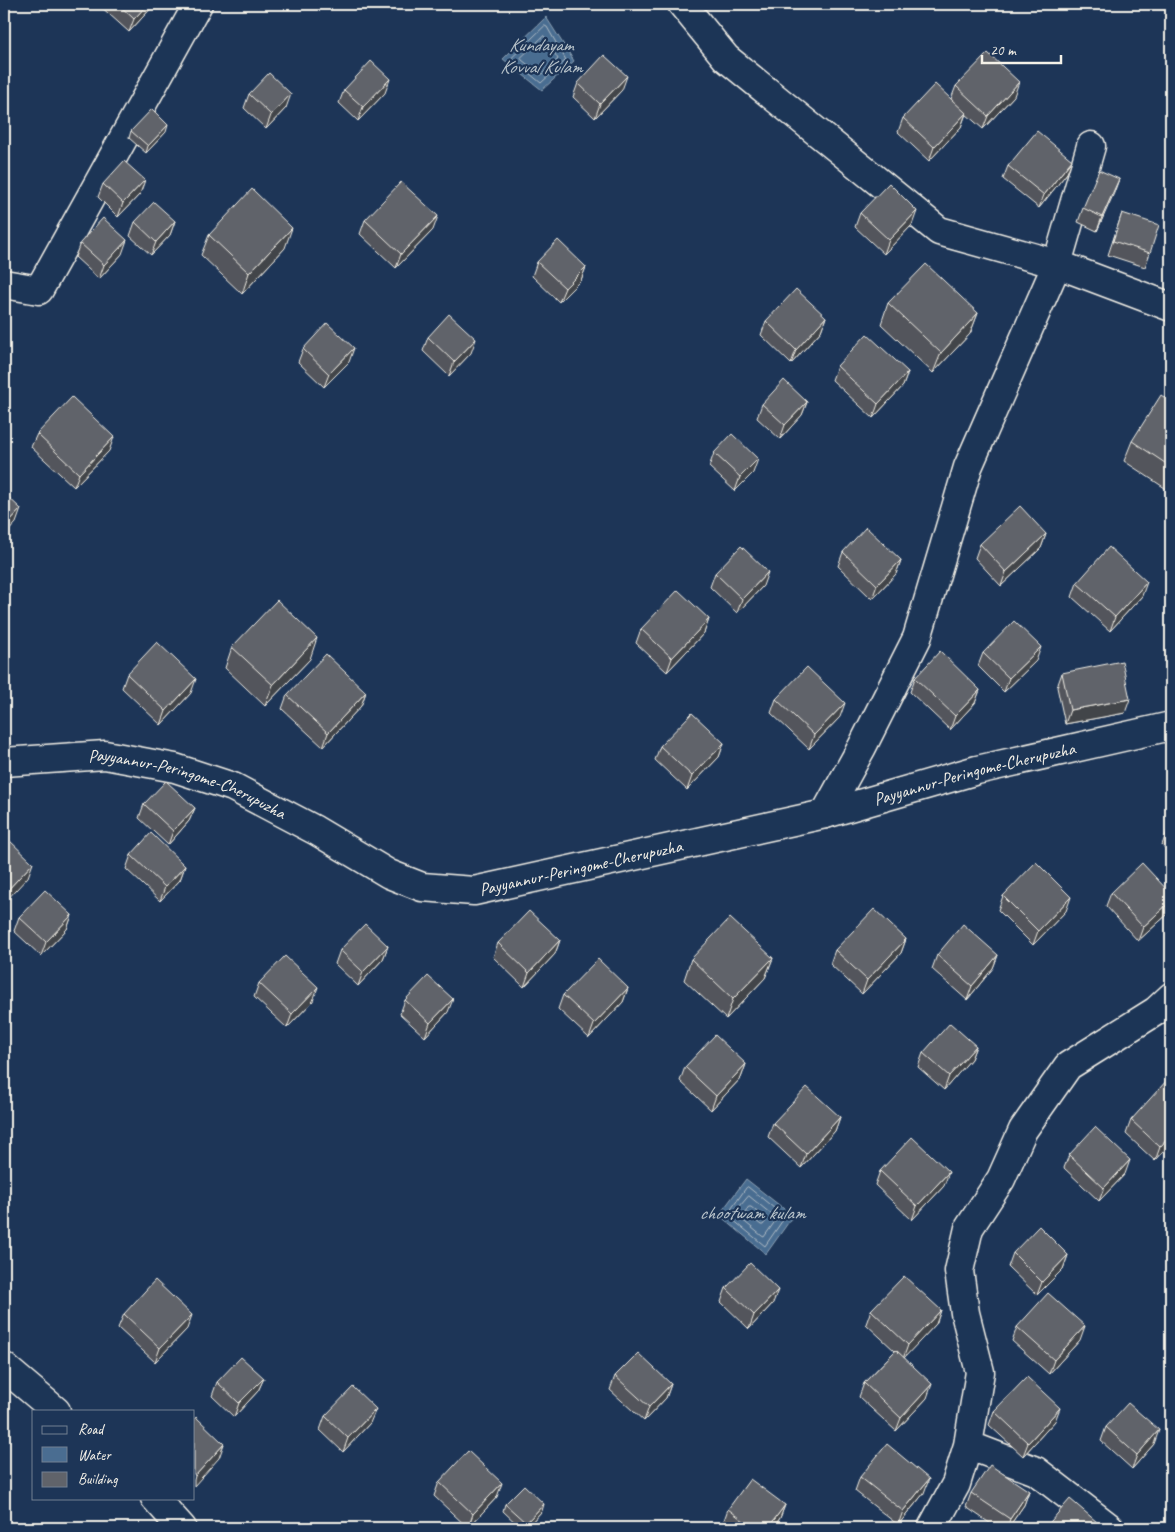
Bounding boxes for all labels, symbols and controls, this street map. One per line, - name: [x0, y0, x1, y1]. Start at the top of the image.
- scale bar: [982, 32, 1061, 64]
- water label: Kundayam Kovval Kulam: [500, 33, 584, 79]
- text: 20 m: [990, 41, 1017, 60]
- street label: Payyannur-Peringome-Cherupuzha: [871, 737, 1078, 810]
- street label: Payyannur-Peringome-Cherupuzha: [87, 744, 291, 824]
- street label: Payyannur-Peringome-Cherupuzha: [477, 834, 685, 901]
- water label: chootwam kulam: [699, 1201, 807, 1225]
- legend: [32, 1410, 195, 1500]
- text: Road: [78, 1420, 105, 1439]
- text: Water: [78, 1446, 112, 1465]
- text: Building: [78, 1470, 118, 1489]

